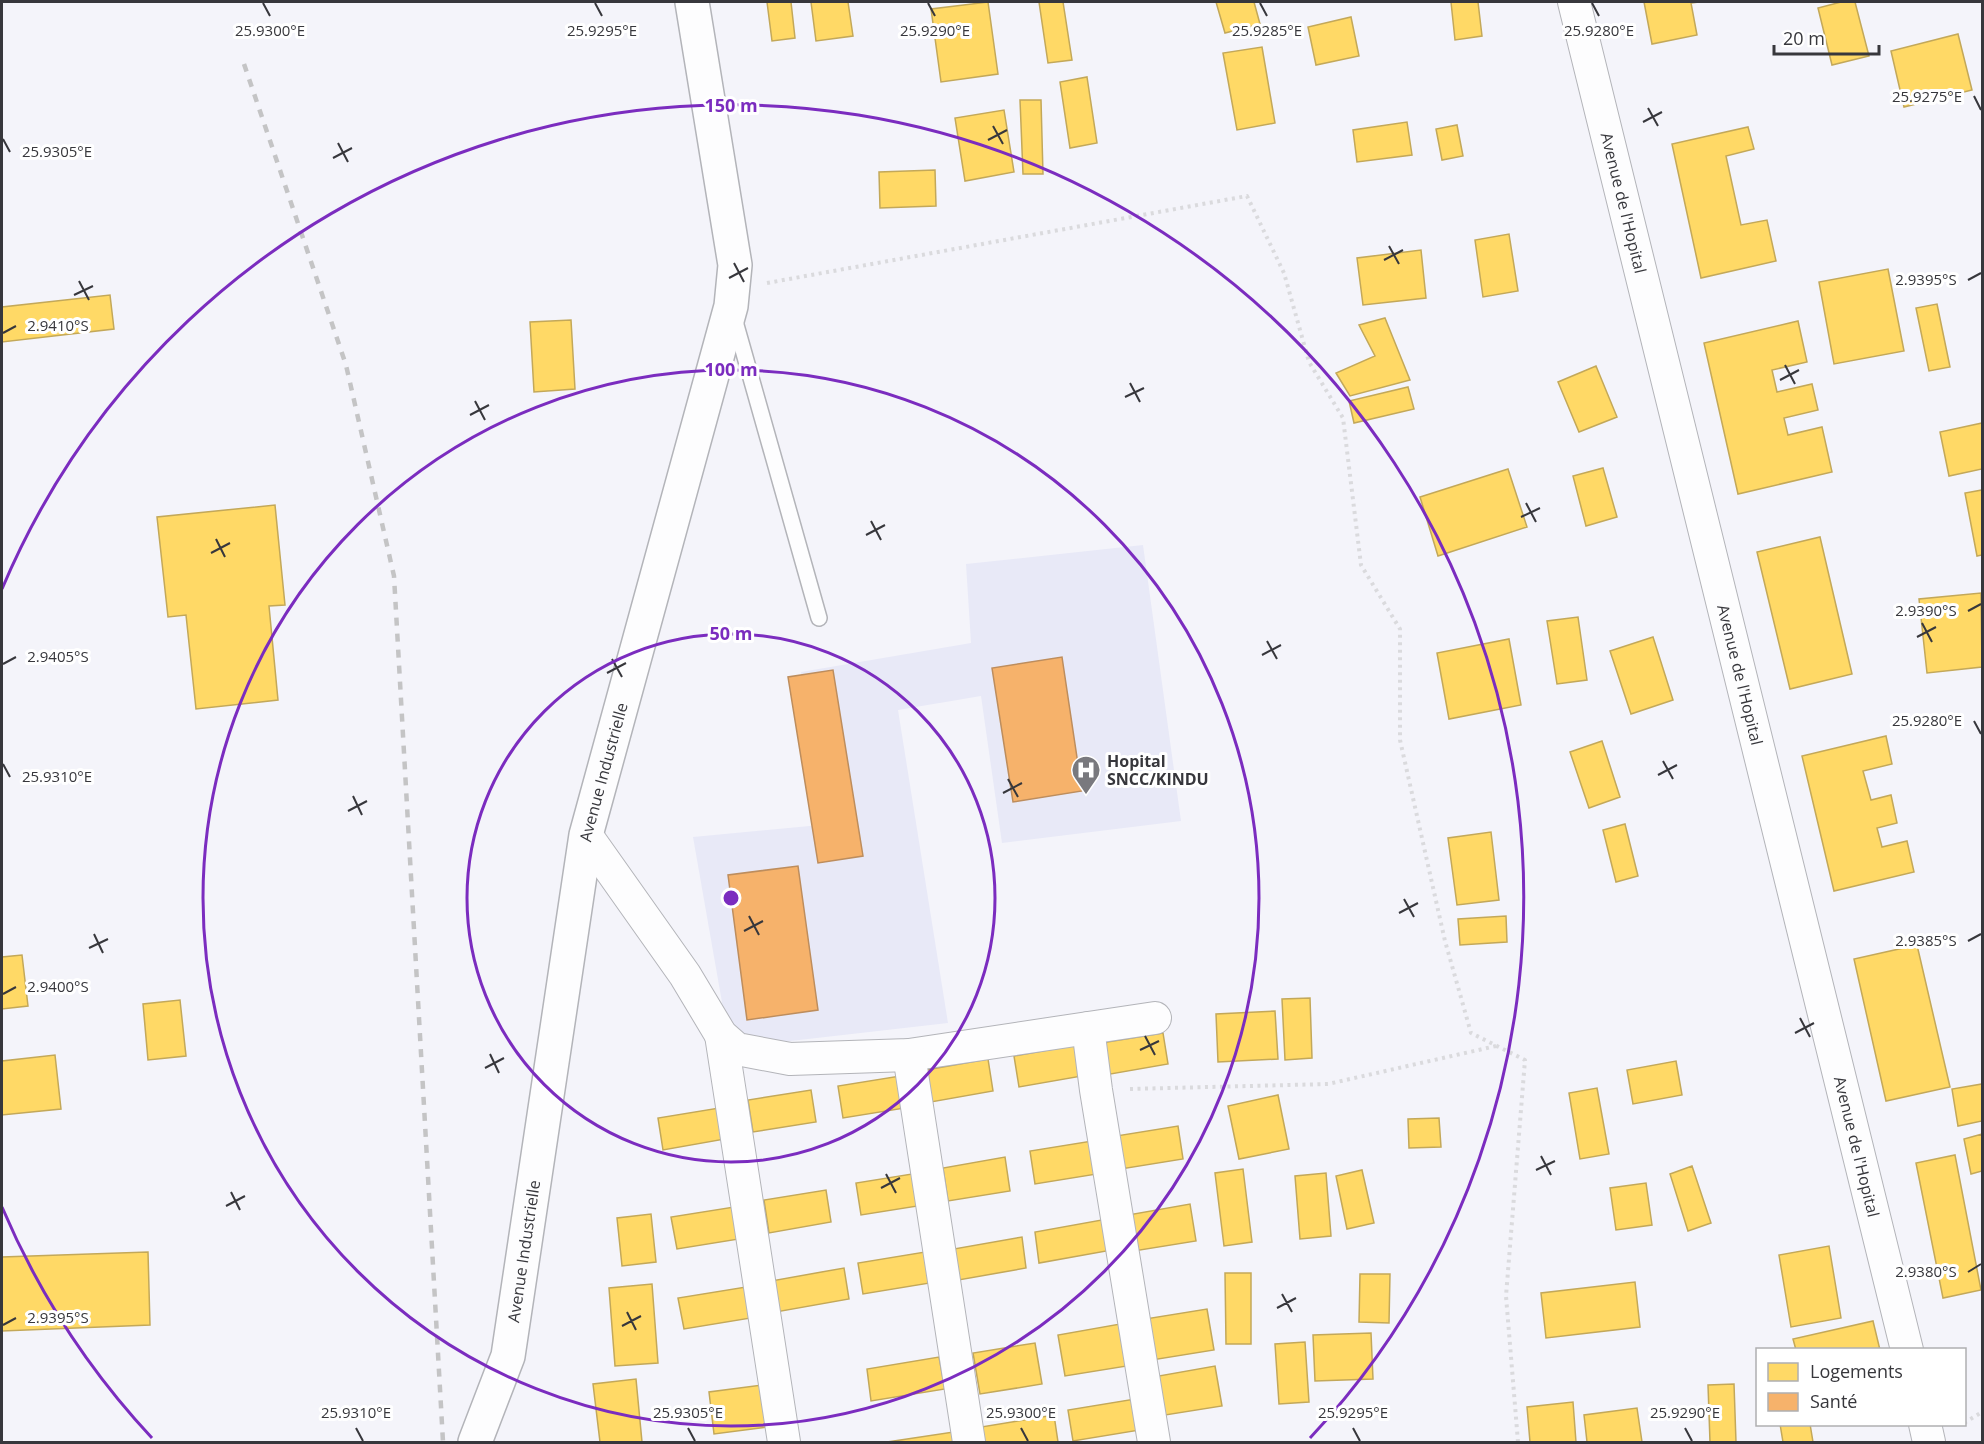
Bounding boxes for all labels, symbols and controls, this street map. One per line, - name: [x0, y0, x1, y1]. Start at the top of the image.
- scale bar: [1774, 18, 1879, 56]
- text: 25.9300°E: [235, 20, 305, 40]
- text: 25.9295°E: [567, 20, 637, 40]
- text: 25.9290°E: [900, 20, 970, 40]
- text: 25.9285°E: [1232, 20, 1302, 40]
- text: 25.9280°E: [1564, 20, 1634, 40]
- text: 20 m: [1783, 26, 1825, 50]
- text: 25.9275°E: [1892, 86, 1962, 106]
- text: 150 m: [704, 93, 758, 117]
- street label: Avenue de l'Hopital: [1596, 130, 1652, 276]
- text: 25.9305°E: [22, 141, 92, 161]
- text: 2.9395°S: [1895, 269, 1957, 289]
- text: 2.9410°S: [27, 315, 89, 335]
- text: 100 m: [704, 357, 758, 381]
- text: 2.9390°S: [1895, 600, 1957, 620]
- street label: Avenue de l'Hopital: [1712, 602, 1768, 747]
- text: 50 m: [710, 621, 752, 645]
- text: 2.9405°S: [27, 646, 89, 666]
- street label: Avenue Industrielle: [574, 700, 633, 843]
- text: 25.9280°E: [1892, 710, 1962, 730]
- place label: Hopital SNCC/KINDU: [1107, 750, 1209, 790]
- hospital icon: Hopital SNCC/KINDU: [1070, 754, 1102, 796]
- text: 25.9310°E: [22, 766, 92, 786]
- centre of rings: [721, 888, 741, 908]
- text: 2.9385°S: [1895, 930, 1957, 950]
- text: 2.9400°S: [27, 976, 89, 996]
- street label: Avenue de l'Hopital: [1829, 1074, 1885, 1219]
- street label: Avenue Industrielle: [502, 1179, 545, 1324]
- text: 2.9380°S: [1895, 1261, 1957, 1281]
- text: 2.9395°S: [27, 1307, 89, 1327]
- legend: [1756, 1348, 1966, 1426]
- text: Logements: [1810, 1359, 1903, 1383]
- text: Santé: [1810, 1389, 1857, 1413]
- text: 25.9310°E: [321, 1402, 391, 1422]
- text: 25.9305°E: [653, 1402, 723, 1422]
- text: 25.9300°E: [986, 1402, 1056, 1422]
- text: 25.9295°E: [1318, 1402, 1388, 1422]
- text: 25.9290°E: [1650, 1402, 1720, 1422]

